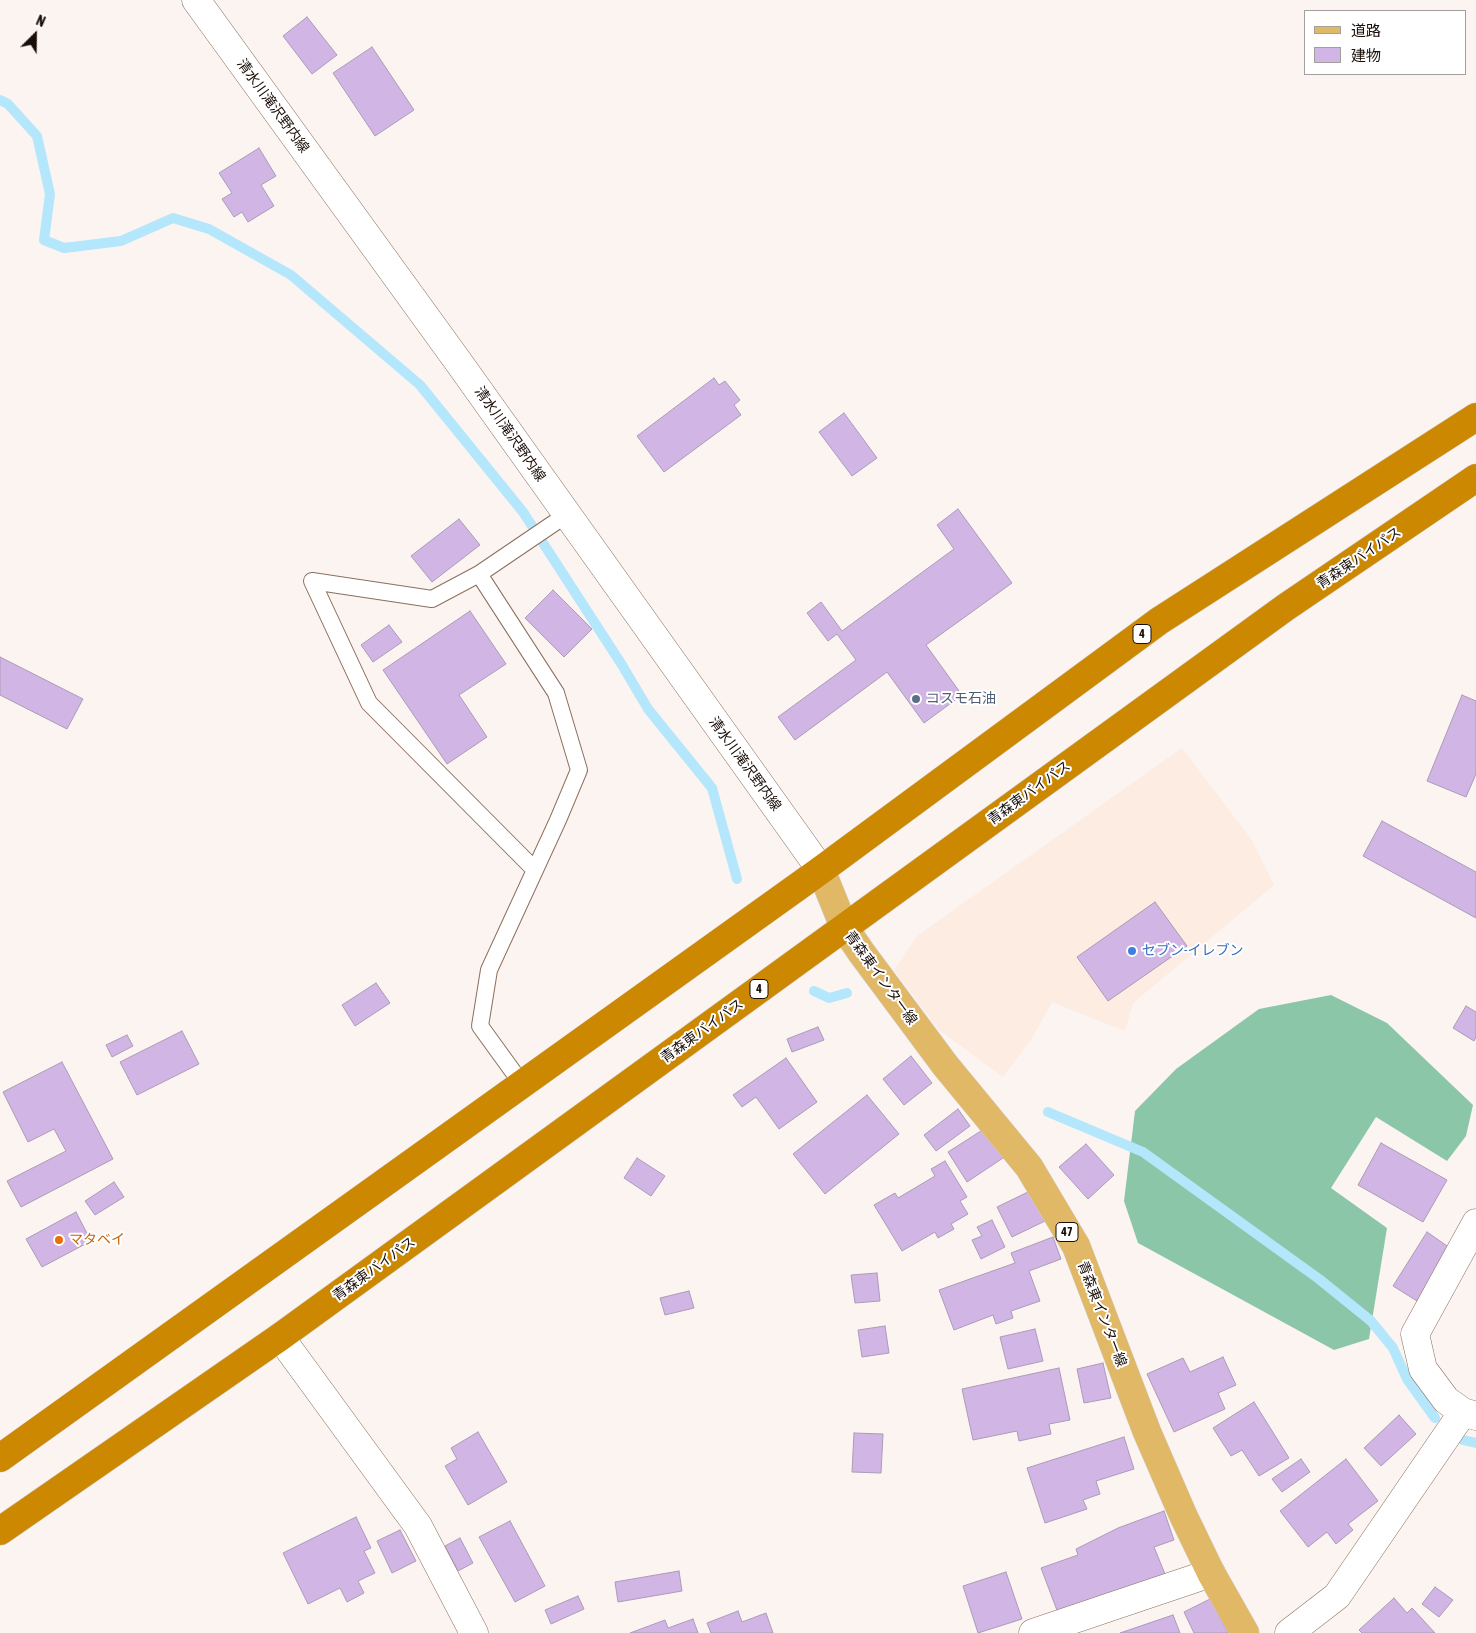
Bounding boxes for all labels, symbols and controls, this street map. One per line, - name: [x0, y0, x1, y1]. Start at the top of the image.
- north arrow: [10, 10, 60, 60]
- legend: [1304, 10, 1466, 75]
- text: N: [34, 12, 48, 30]
- text: 道路: [1351, 22, 1381, 39]
- text: 建物: [1351, 47, 1381, 64]
- street label: 清水川滝沢野内線: [233, 56, 313, 156]
- street label: 清水川滝沢野内線: [471, 383, 549, 485]
- street label: 青森東バイパス: [1314, 524, 1404, 592]
- road number: 4: [1133, 624, 1151, 644]
- place label: コスモ石油: [926, 691, 996, 707]
- marker: コスモ石油: [910, 693, 922, 705]
- street label: 清水川滝沢野内線: [705, 714, 785, 814]
- street label: 青森東バイパス: [984, 757, 1074, 829]
- street label: 青森東インター線: [841, 928, 921, 1028]
- place label: セブン-イレブン: [1142, 943, 1243, 959]
- marker: セブン-イレブン: [1126, 945, 1138, 957]
- road number: 4: [750, 980, 768, 999]
- street label: 青森東バイパス: [657, 995, 747, 1067]
- road number: 47: [1056, 1222, 1078, 1242]
- place label: マタベイ: [69, 1232, 125, 1248]
- street label: 青森東バイパス: [329, 1233, 419, 1305]
- marker: マタベイ: [53, 1234, 65, 1246]
- street label: 青森東インター線: [1074, 1259, 1130, 1369]

